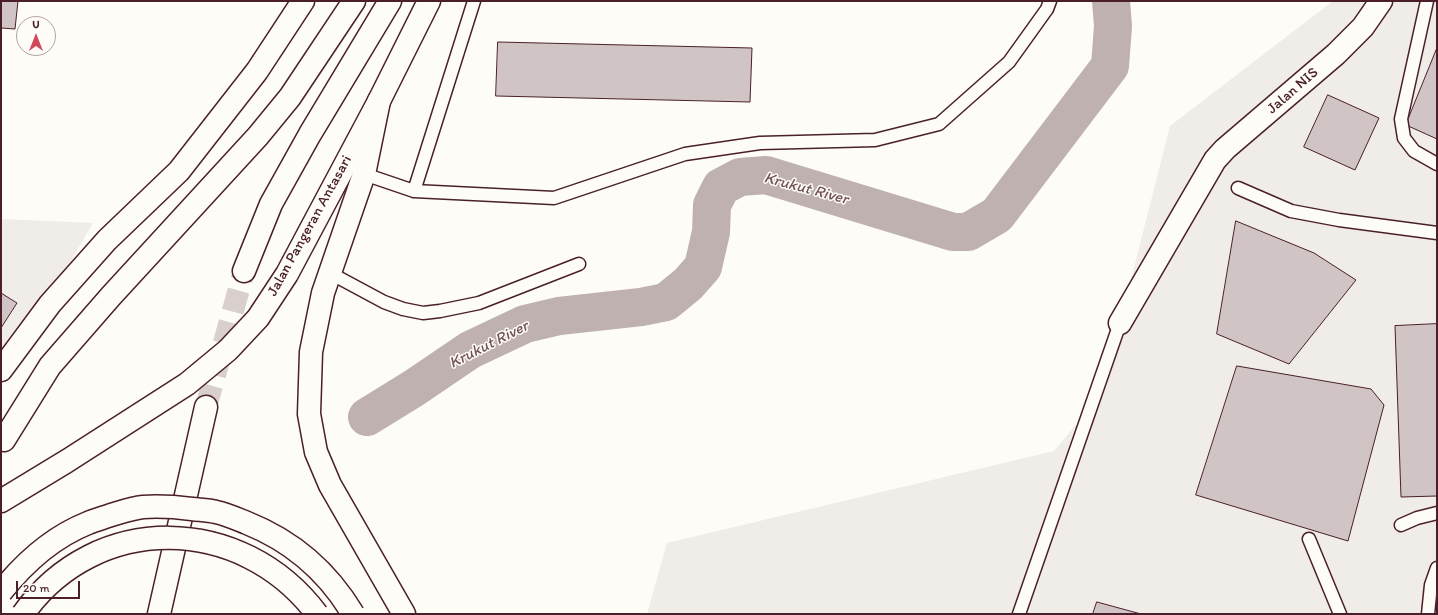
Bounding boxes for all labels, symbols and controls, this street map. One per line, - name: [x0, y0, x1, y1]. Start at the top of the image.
- north arrow: [16, 16, 56, 56]
- text: U: [32, 18, 40, 31]
- street label: Jalan NIS: [1264, 64, 1322, 118]
- street label: Jalan Pangeran Antasari: [264, 153, 356, 299]
- water label: Krukut River: [762, 169, 850, 209]
- water label: Krukut River: [446, 317, 532, 373]
- scale bar: [18, 573, 82, 599]
- text: 20 m: [23, 581, 50, 595]

